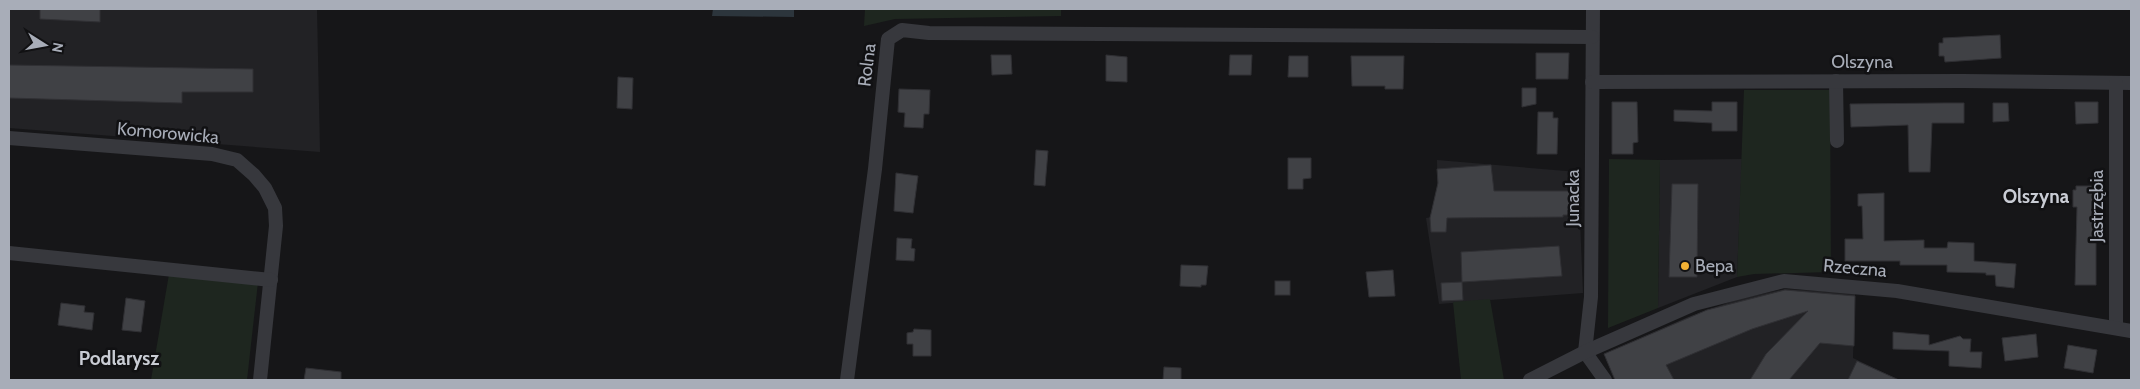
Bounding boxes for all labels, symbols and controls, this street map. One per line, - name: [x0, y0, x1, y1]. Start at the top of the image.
- north arrow: [20, 20, 70, 70]
- text: N: [48, 41, 68, 54]
- street label: Rolna: [853, 42, 881, 88]
- street label: Olszyna: [1831, 51, 1893, 73]
- street label: Komorowicka: [116, 118, 220, 148]
- street label: Junacka: [1562, 169, 1584, 228]
- street label: Jastrzębia: [2086, 169, 2108, 243]
- district label: Olszyna: [2003, 185, 2070, 208]
- street label: Rzeczna: [1822, 254, 1888, 282]
- place label: Bepa: [1695, 255, 1734, 277]
- marker: Bepa: [1679, 260, 1691, 272]
- district label: Podlarysz: [79, 347, 159, 370]

